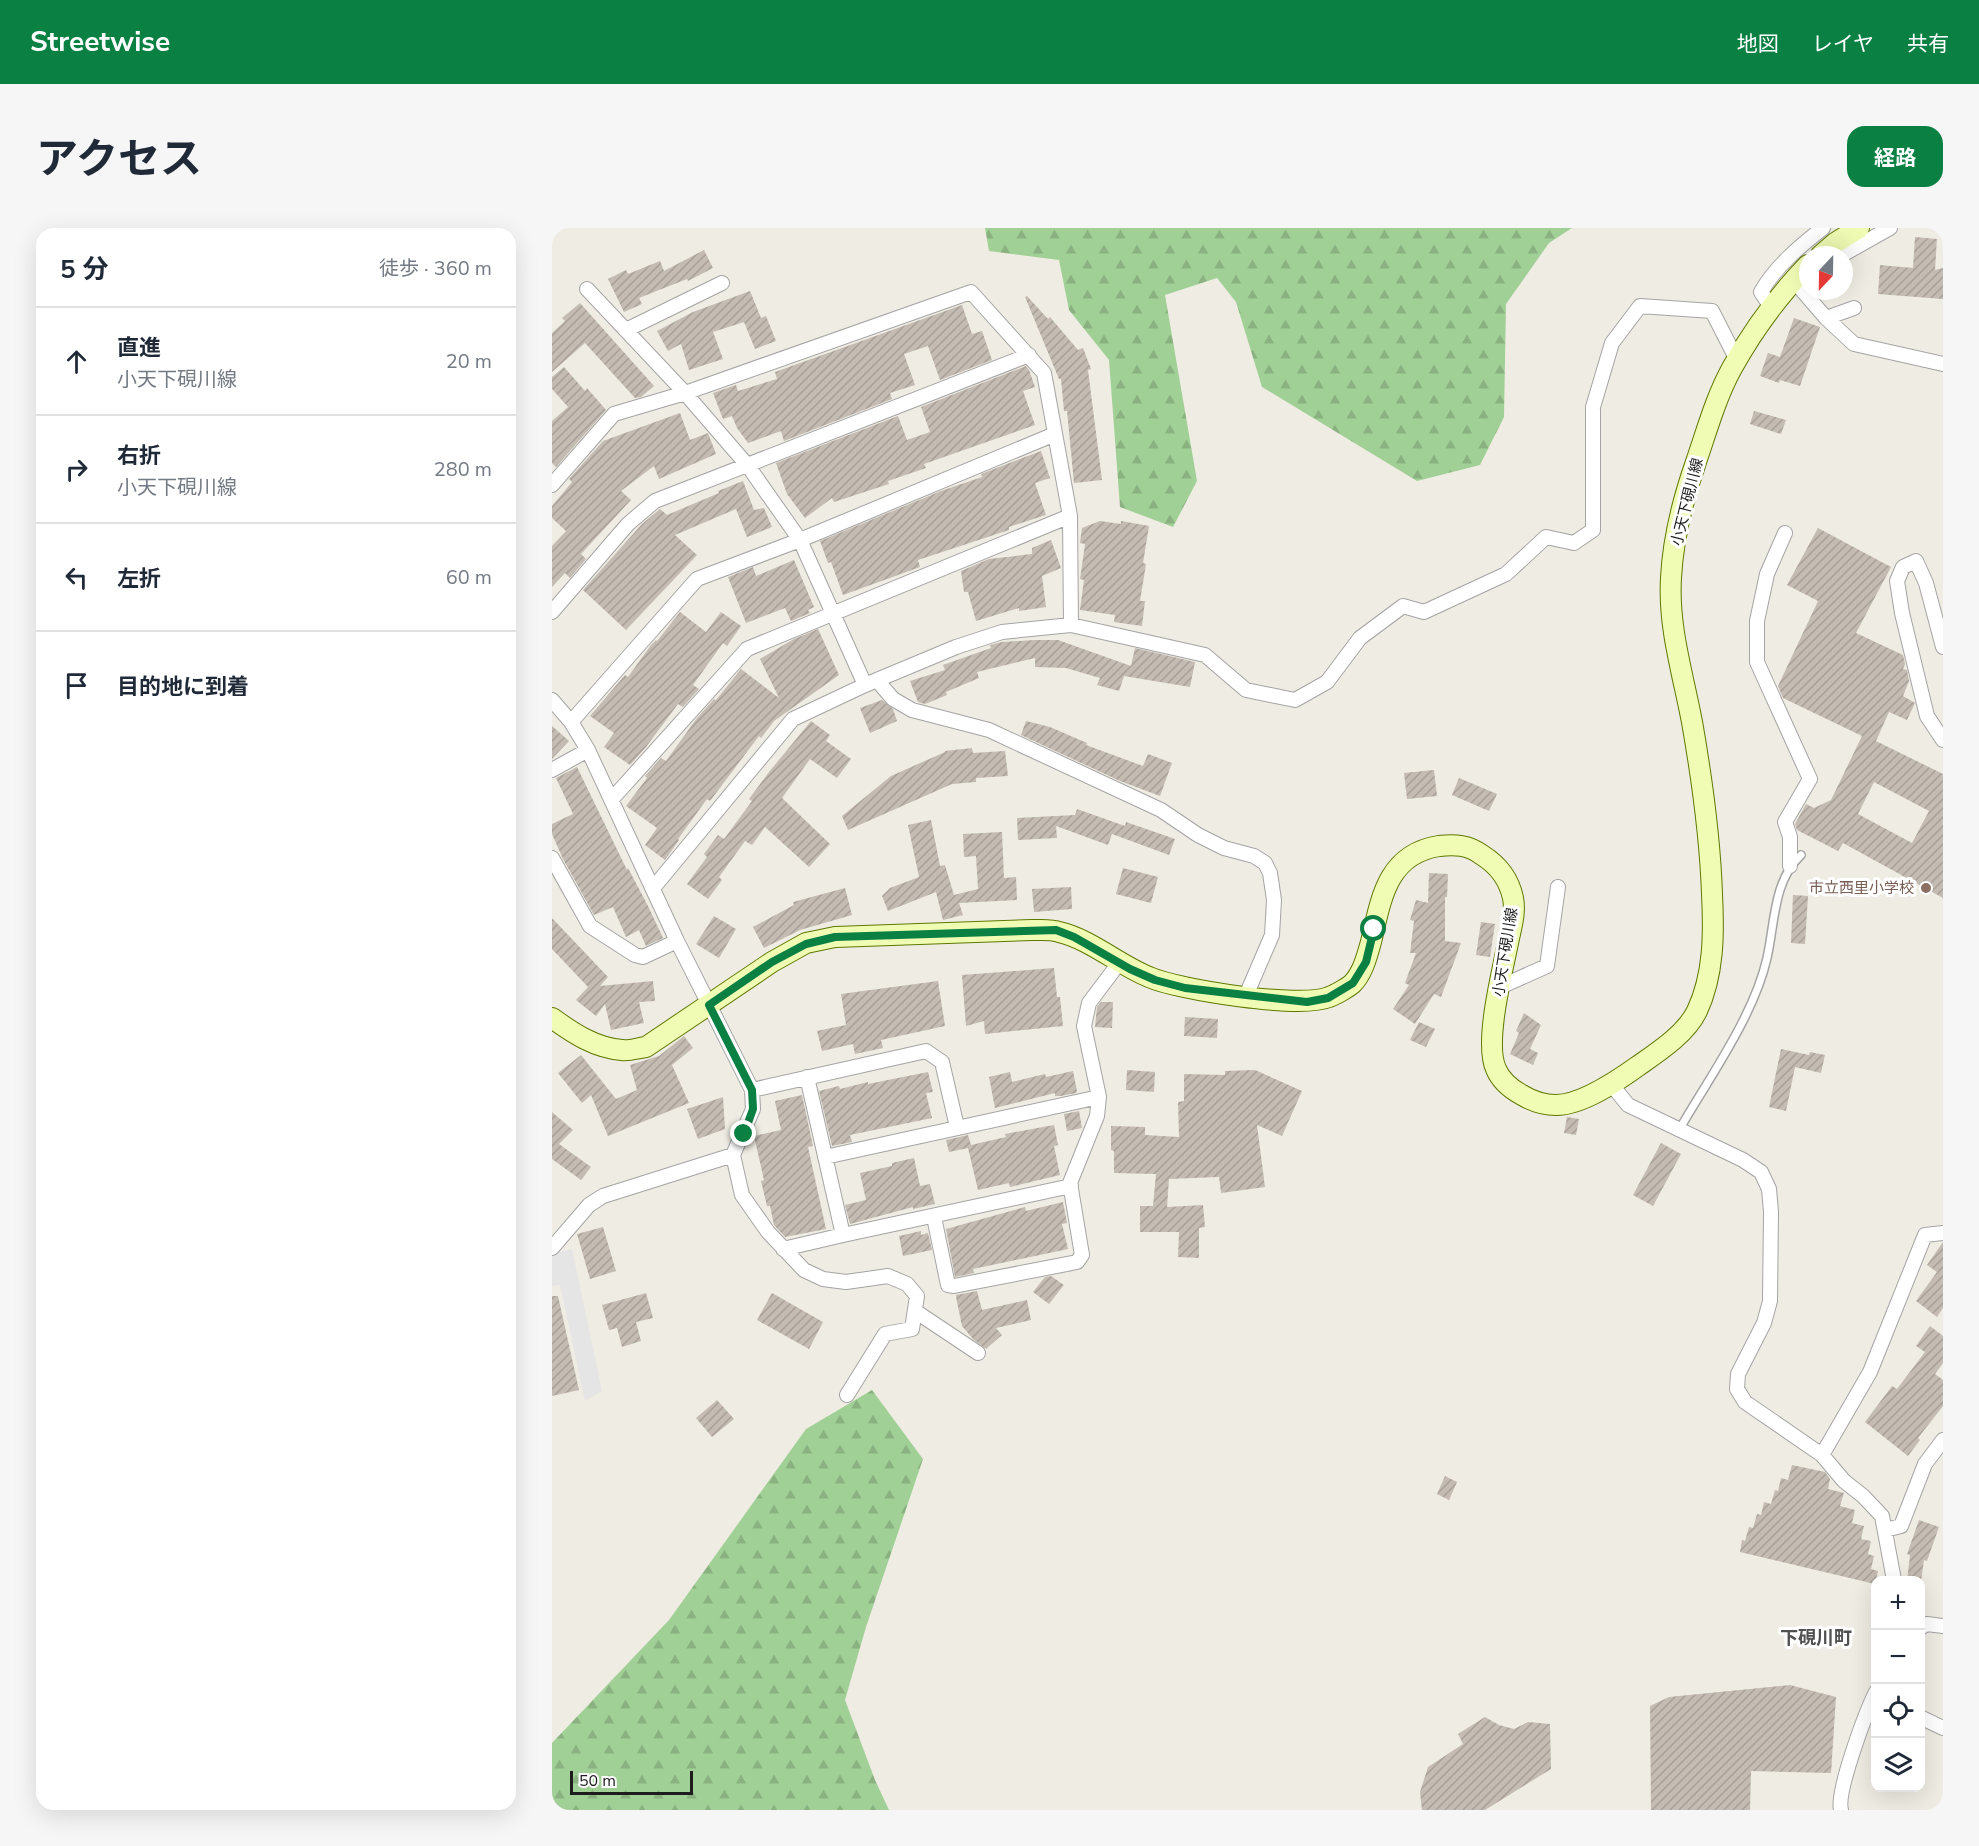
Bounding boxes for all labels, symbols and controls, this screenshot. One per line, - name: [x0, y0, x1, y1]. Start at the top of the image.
- text: Streetwise: [30, 23, 170, 61]
- text: 地図: [1737, 30, 1779, 58]
- text: レイヤ: [1812, 30, 1874, 58]
- text: 共有: [1907, 30, 1949, 58]
- button: 経路: [1847, 126, 1943, 187]
- text: アクセス: [36, 131, 202, 188]
- north arrow: [1799, 246, 1853, 300]
- text: 5 分: [60, 252, 109, 287]
- text: 徒歩 · 360 m: [379, 255, 492, 282]
- text: 直進: [117, 333, 161, 363]
- icon: ahead: [60, 345, 93, 378]
- text: 20 m: [446, 348, 492, 375]
- text: 小天下硯川線: [117, 366, 237, 393]
- text: 右折: [117, 441, 161, 471]
- icon: right: [60, 453, 93, 486]
- text: 280 m: [434, 456, 492, 483]
- street label: 小天下硯川線: [1666, 456, 1708, 548]
- text: 小天下硯川線: [117, 474, 237, 501]
- icon: left: [60, 561, 93, 594]
- text: 左折: [117, 564, 161, 594]
- text: 60 m: [446, 564, 492, 591]
- icon: arrive: [60, 669, 93, 702]
- text: 目的地に到着: [117, 672, 249, 702]
- place label: 市立西里小学校: [1809, 878, 1914, 898]
- marker: 市立西里小学校: [1919, 881, 1933, 895]
- street label: 小天下硯川線: [1488, 906, 1522, 998]
- route start: [1360, 915, 1386, 941]
- route end: [730, 1120, 756, 1146]
- map controls: [1871, 1576, 1925, 1792]
- button: +: [1871, 1576, 1925, 1630]
- district label: 下硯川町: [1780, 1626, 1852, 1650]
- button: −: [1871, 1630, 1925, 1684]
- button: locate: [1871, 1684, 1925, 1738]
- button: layers: [1871, 1738, 1925, 1792]
- scale bar: [570, 1768, 693, 1796]
- text: 50 m: [579, 1770, 616, 1792]

